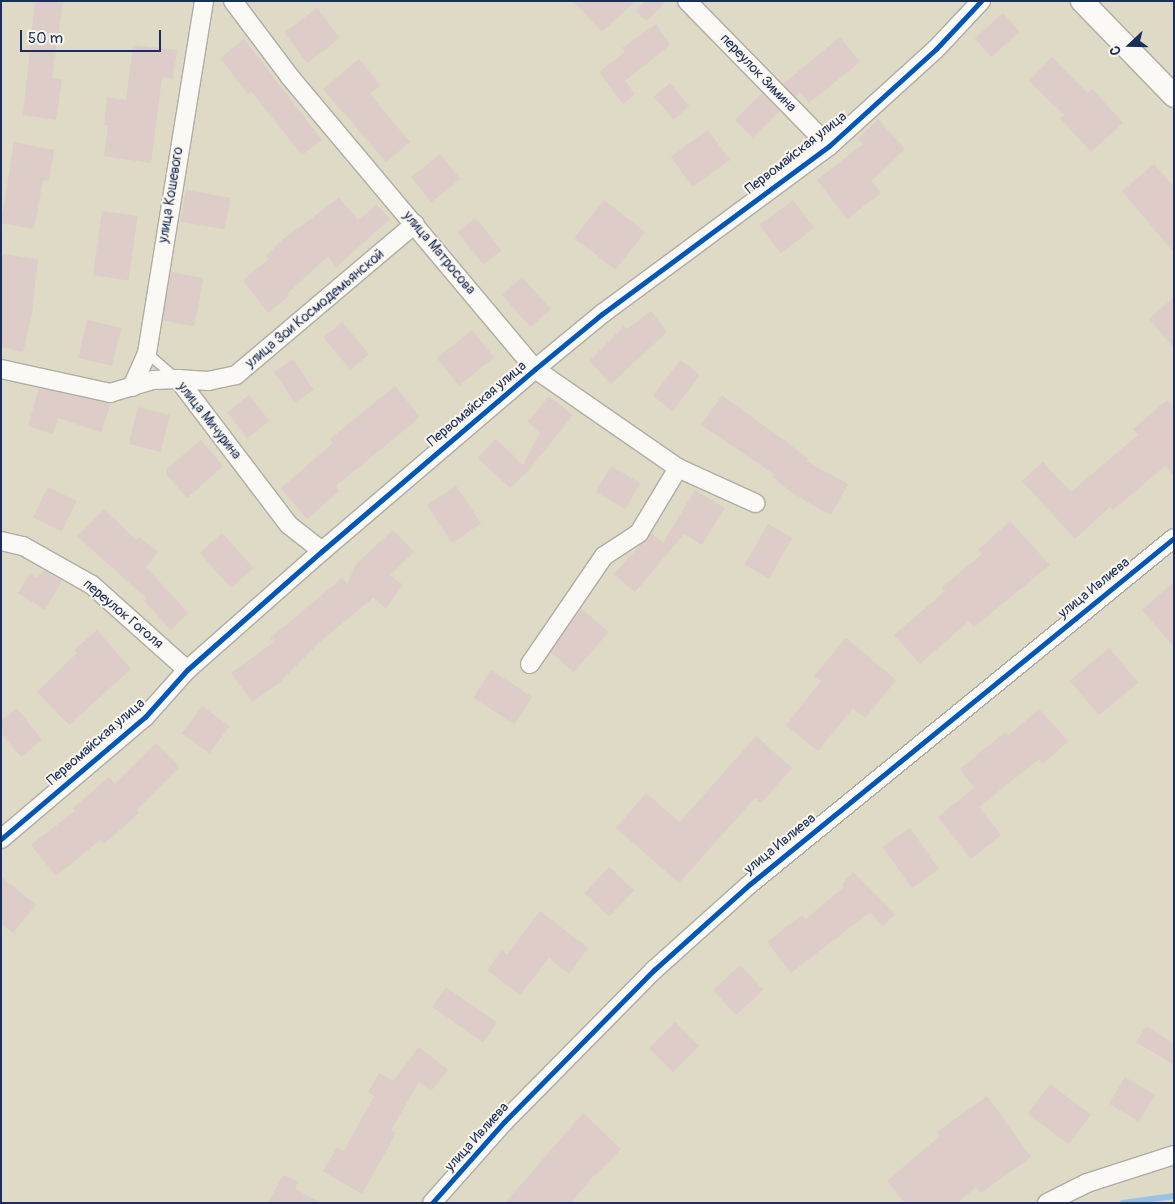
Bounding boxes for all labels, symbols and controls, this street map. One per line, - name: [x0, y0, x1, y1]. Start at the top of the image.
- scale bar: [22, 20, 164, 52]
- north arrow: [1105, 20, 1155, 70]
- text: 50 m: [28, 29, 63, 48]
- street label: переулок Зимина: [716, 30, 800, 116]
- text: С: [1106, 43, 1125, 58]
- street label: Первомайская улица: [742, 108, 850, 198]
- street label: улица Кошевого: [155, 146, 187, 244]
- street label: улица Матросова: [399, 208, 479, 298]
- street label: улица Зои Космодемьянской: [242, 246, 388, 372]
- street label: Первомайская улица: [424, 358, 530, 450]
- street label: улица Мичурина: [174, 379, 244, 463]
- street label: улица Ивлиева: [1055, 554, 1133, 622]
- street label: переулок Гоголя: [80, 576, 166, 652]
- street label: Первомайская улица: [44, 695, 148, 789]
- street label: улица Ивлиева: [741, 810, 819, 878]
- street label: улица Ивлиева: [442, 1099, 512, 1175]

